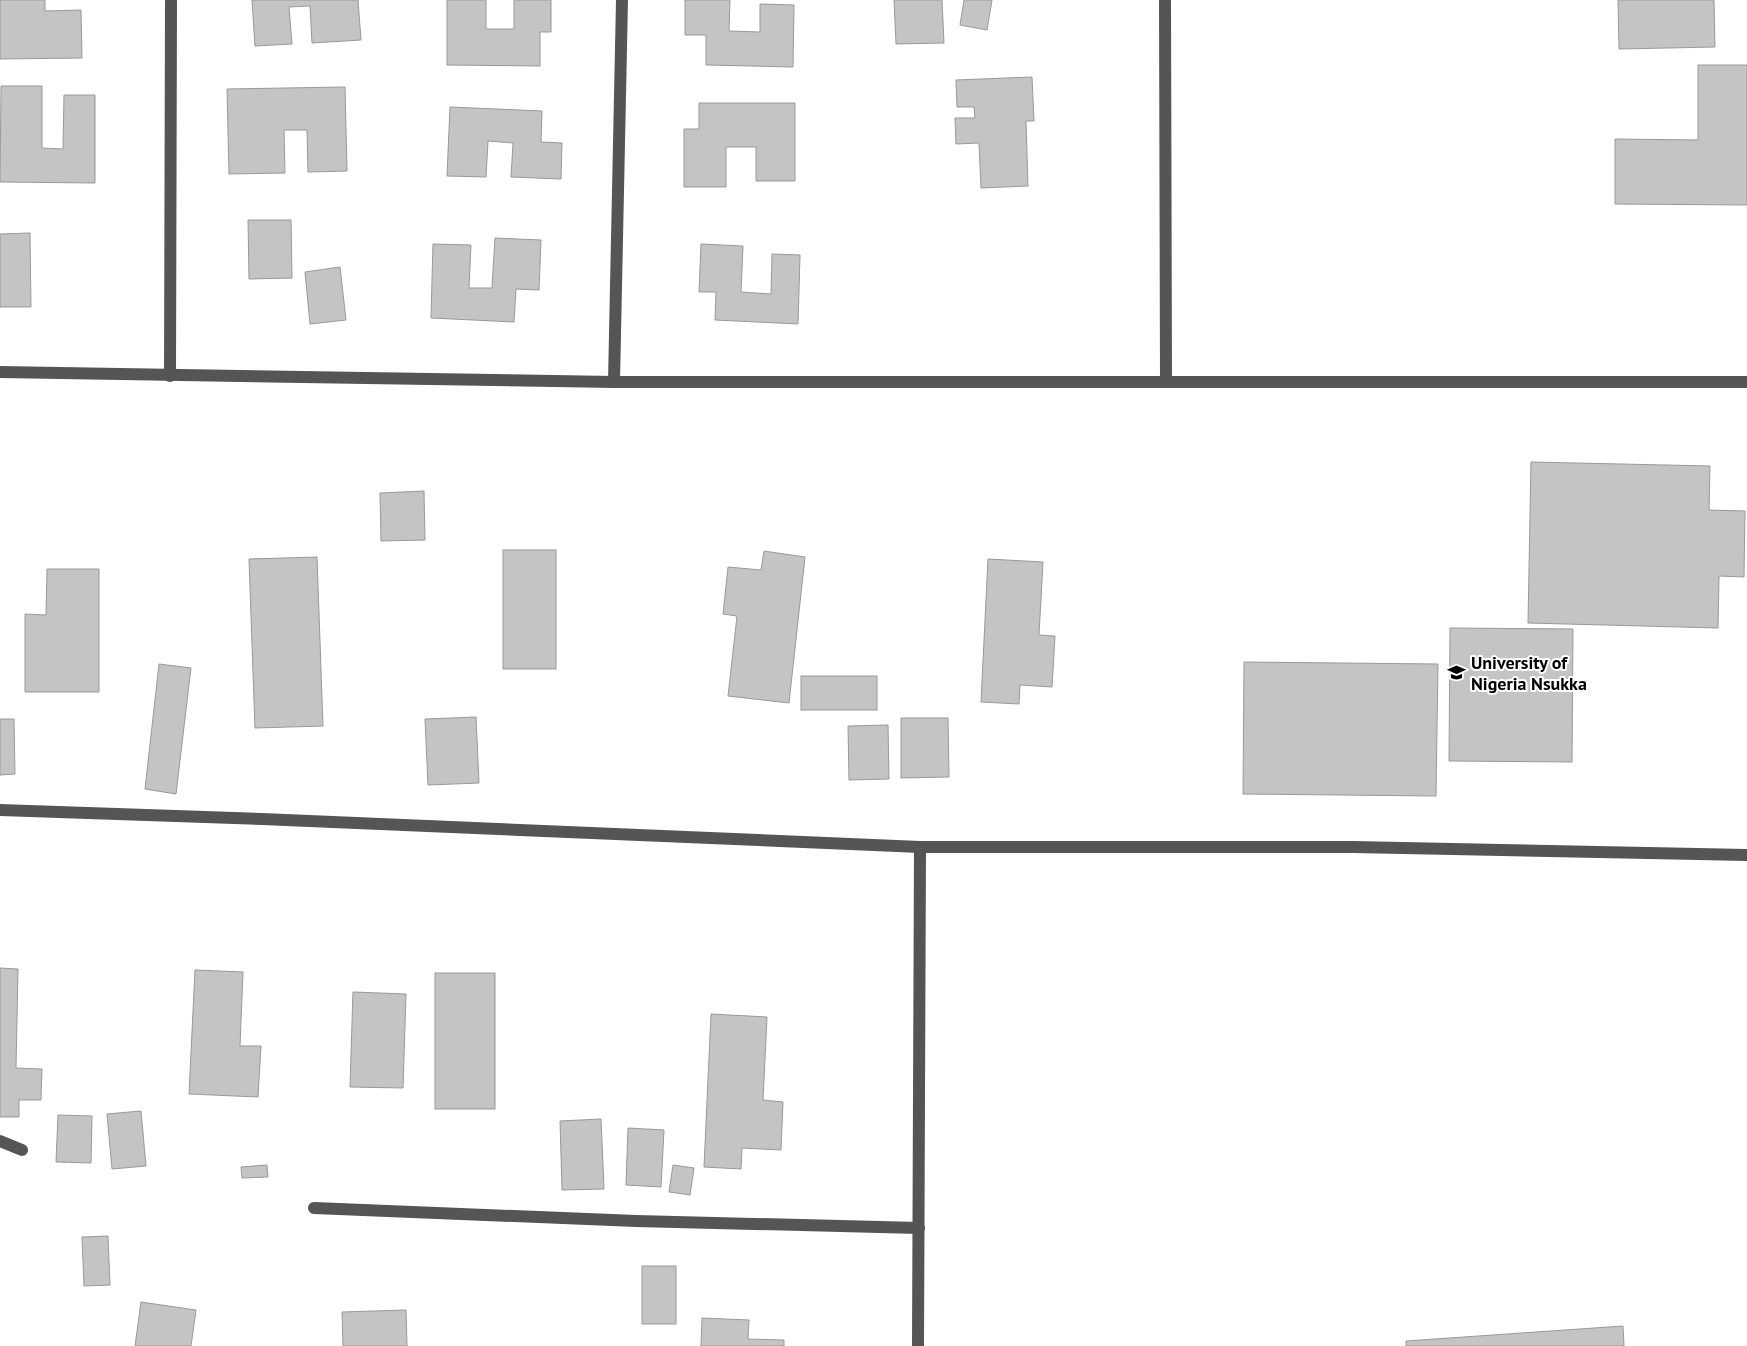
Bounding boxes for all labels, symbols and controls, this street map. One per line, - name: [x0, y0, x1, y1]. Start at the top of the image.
- place label: University of Nigeria Nsukka: [1471, 651, 1587, 695]
- school or university icon: University of Nigeria Nsukka: [1447, 663, 1467, 683]

